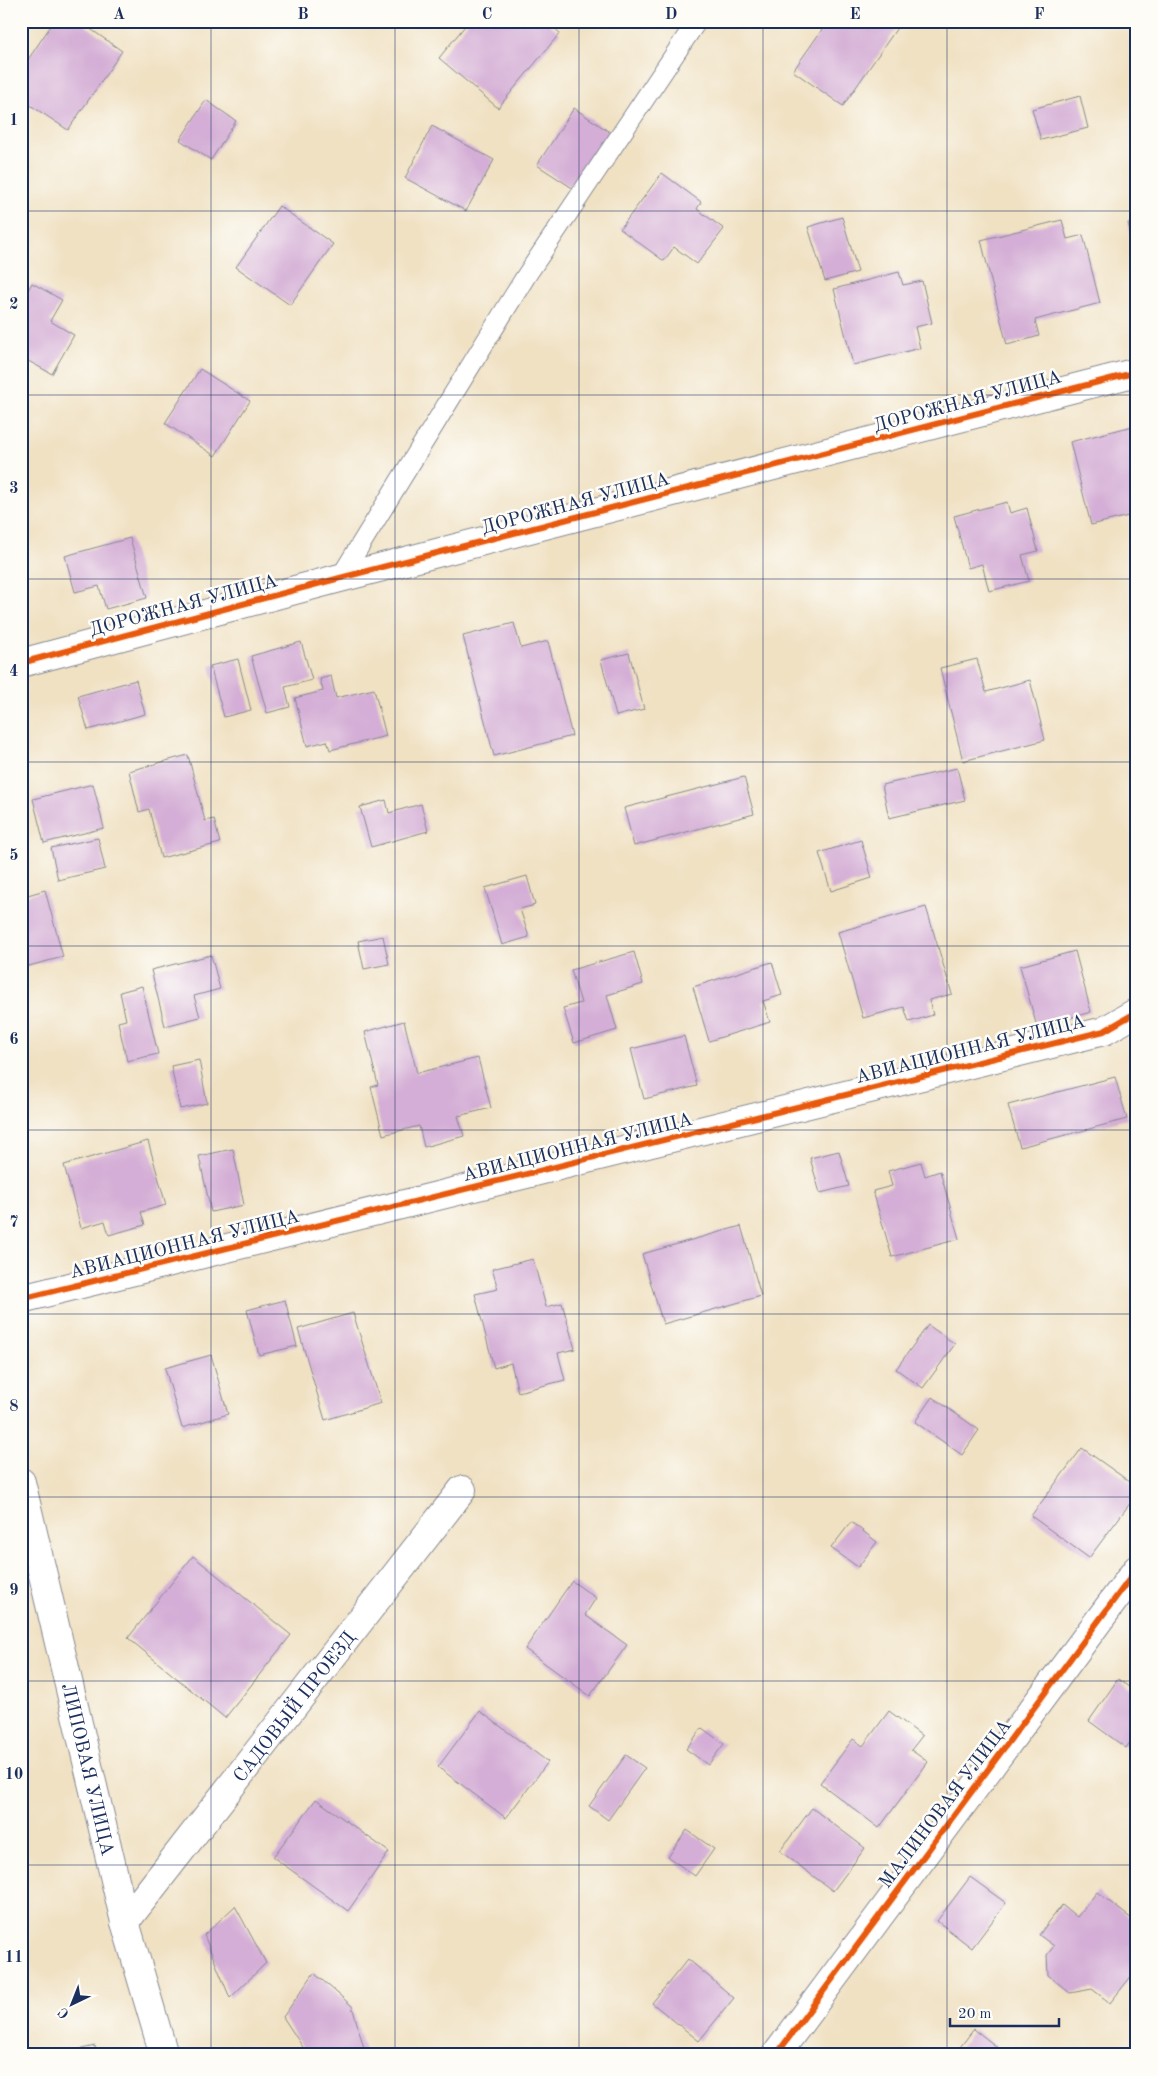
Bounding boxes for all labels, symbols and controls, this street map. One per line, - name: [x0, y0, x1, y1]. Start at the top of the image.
- text: A: [113, 7, 125, 23]
- text: B: [297, 7, 309, 23]
- text: C: [482, 7, 492, 23]
- text: D: [665, 7, 677, 23]
- text: E: [849, 7, 861, 23]
- text: F: [1034, 7, 1045, 23]
- text: 1: [9, 113, 19, 129]
- text: 2: [9, 297, 19, 313]
- street label: ДОРОЖНАЯ УЛИЦА: [872, 368, 1064, 437]
- street label: ДОРОЖНАЯ УЛИЦА: [480, 470, 672, 539]
- text: 3: [9, 481, 19, 497]
- street label: ДОРОЖНАЯ УЛИЦА: [88, 572, 280, 641]
- text: 4: [9, 664, 19, 680]
- text: 5: [9, 848, 19, 864]
- street label: АВИАЦИОННАЯ УЛИЦА: [854, 1013, 1088, 1088]
- text: 6: [9, 1032, 19, 1048]
- street label: АВИАЦИОННАЯ УЛИЦА: [461, 1111, 695, 1186]
- street label: АВИАЦИОННАЯ УЛИЦА: [68, 1208, 302, 1283]
- text: 7: [9, 1215, 19, 1231]
- text: 8: [9, 1399, 19, 1415]
- text: 9: [9, 1583, 19, 1599]
- street label: САДОВЫЙ ПРОЕЗД: [231, 1629, 360, 1786]
- street label: ЛИПОВАЯ УЛИЦА: [57, 1682, 116, 1858]
- street label: МАЛИНОВАЯ УЛИЦА: [876, 1716, 1016, 1893]
- text: 10: [5, 1767, 23, 1783]
- text: 11: [5, 1950, 23, 1966]
- north arrow: [48, 1978, 98, 2028]
- scale bar: [950, 1996, 1059, 2028]
- text: С: [56, 2005, 72, 2021]
- text: 20 m: [958, 2007, 992, 2022]

